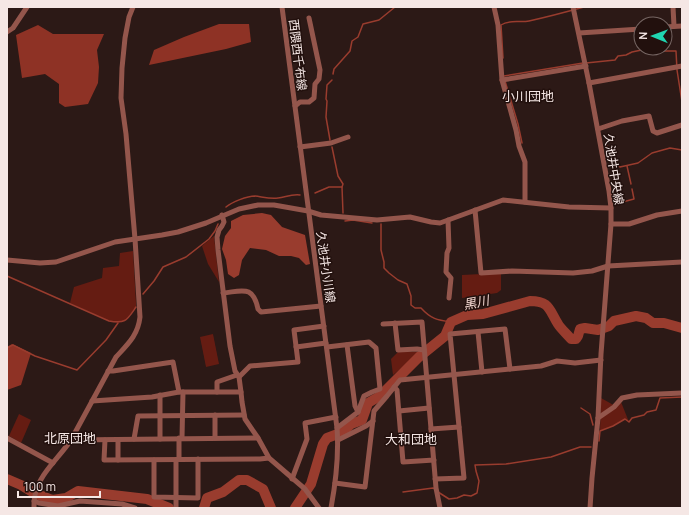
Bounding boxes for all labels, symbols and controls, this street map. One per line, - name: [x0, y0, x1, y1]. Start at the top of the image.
- north arrow: [633, 16, 673, 56]
- street label: 西隈西千布線: [285, 18, 311, 92]
- text: N: [635, 32, 650, 40]
- district label: 小川団地: [502, 87, 554, 105]
- street label: 久池井中央線: [600, 132, 628, 206]
- street label: 久池井小川線: [313, 230, 339, 304]
- water label: 黒川: [462, 290, 492, 313]
- district label: 北原団地: [44, 429, 96, 447]
- district label: 大和団地: [385, 430, 437, 448]
- scale bar: [18, 473, 100, 499]
- text: 100 m: [24, 478, 56, 495]

